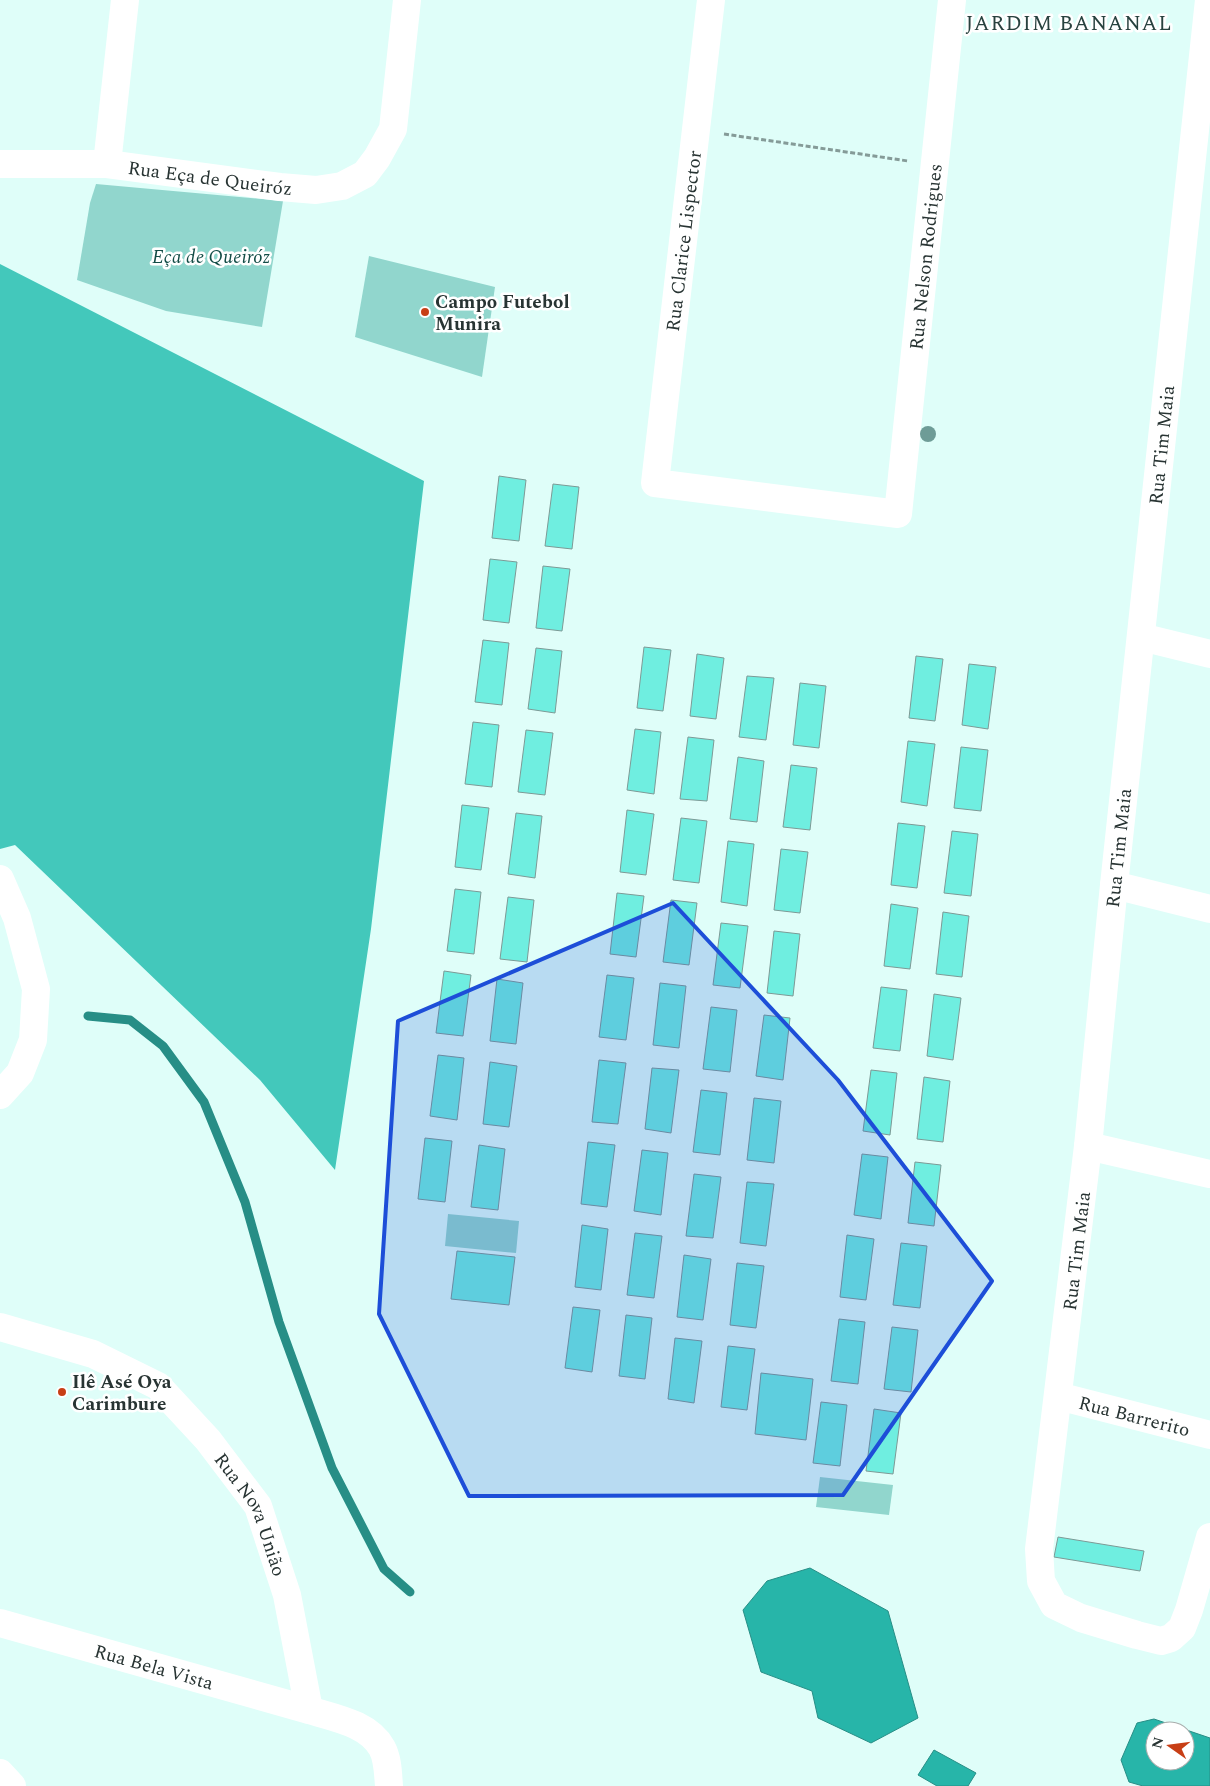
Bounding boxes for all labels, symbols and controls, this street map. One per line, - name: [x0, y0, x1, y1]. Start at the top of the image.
- district label: JARDIM BANANAL: [965, 8, 1173, 40]
- street label: Rua Clarice Lispector: [659, 148, 710, 333]
- street label: Rua Eça de Queiróz: [126, 154, 293, 204]
- street label: Rua Nelson Rodrigues: [902, 162, 951, 351]
- park label: Eça de Queiróz: [152, 243, 270, 272]
- place label: Campo Futebol Munira: [435, 288, 570, 339]
- marker: Campo Futebol Munira: [419, 306, 431, 318]
- street label: Rua Tim Maia: [1142, 383, 1183, 506]
- street label: Rua Tim Maia: [1099, 786, 1140, 909]
- street label: Rua Tim Maia: [1056, 1189, 1099, 1312]
- place label: Ilê Asé Oya Carimbure: [72, 1368, 172, 1419]
- marker: Ilê Asé Oya Carimbure: [56, 1386, 68, 1398]
- street label: Rua Barrerito: [1075, 1389, 1193, 1445]
- street label: Rua Nova União: [206, 1447, 293, 1580]
- street label: Rua Bela Vista: [91, 1637, 217, 1699]
- north arrow: [1145, 1721, 1195, 1771]
- text: N: [1146, 1735, 1169, 1751]

